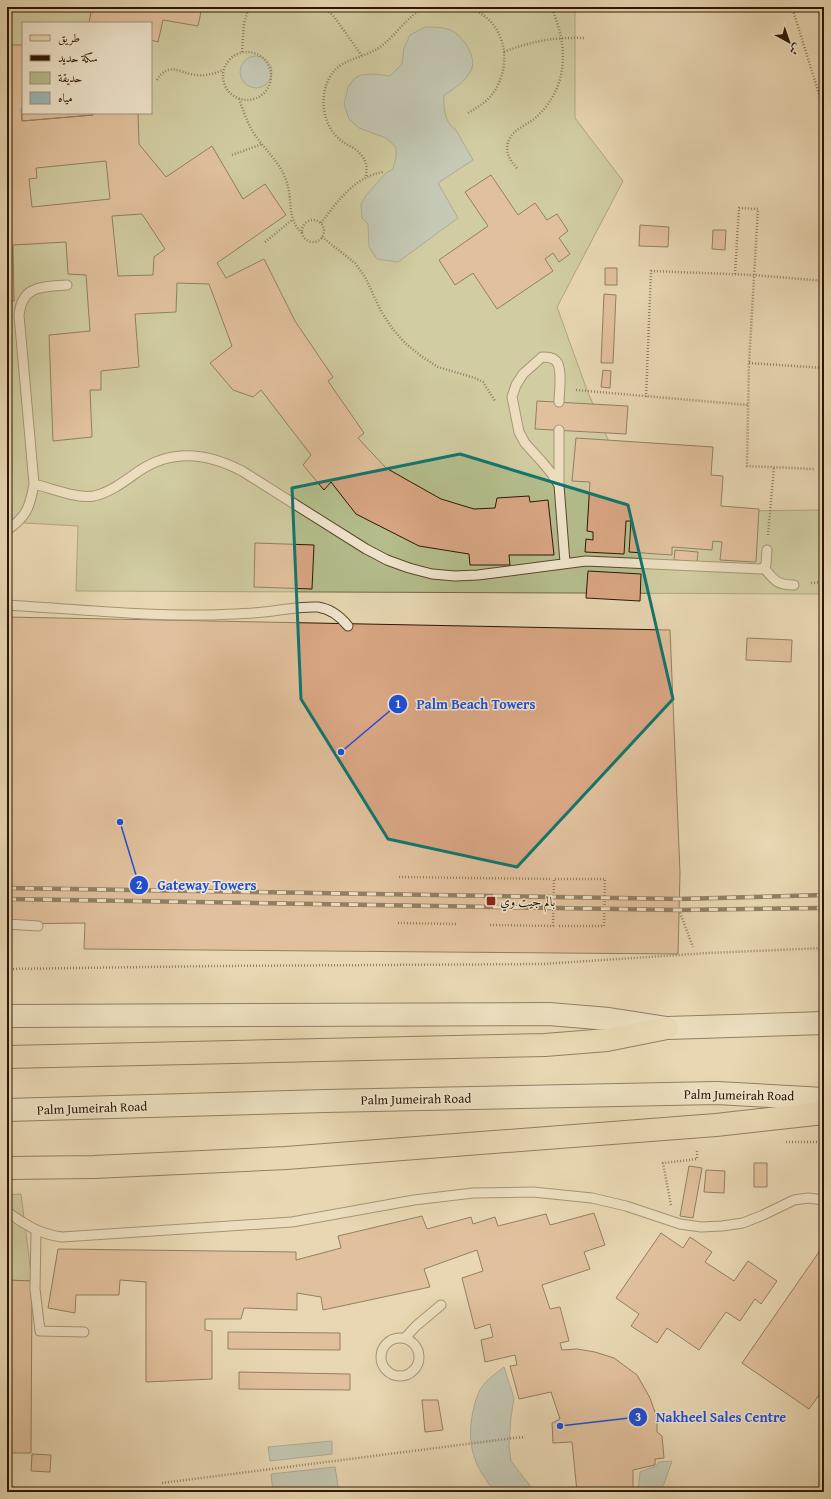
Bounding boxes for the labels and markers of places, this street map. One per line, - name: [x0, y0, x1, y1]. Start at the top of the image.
- callout: Palm Beach Towers: [388, 691, 544, 717]
- callout: Gateway Towers: [129, 872, 265, 898]
- place label: بالم جيت وي: [500, 892, 555, 913]
- marker: بالم جيت وي: [485, 895, 497, 907]
- callout: Nakheel Sales Centre: [628, 1404, 794, 1430]

